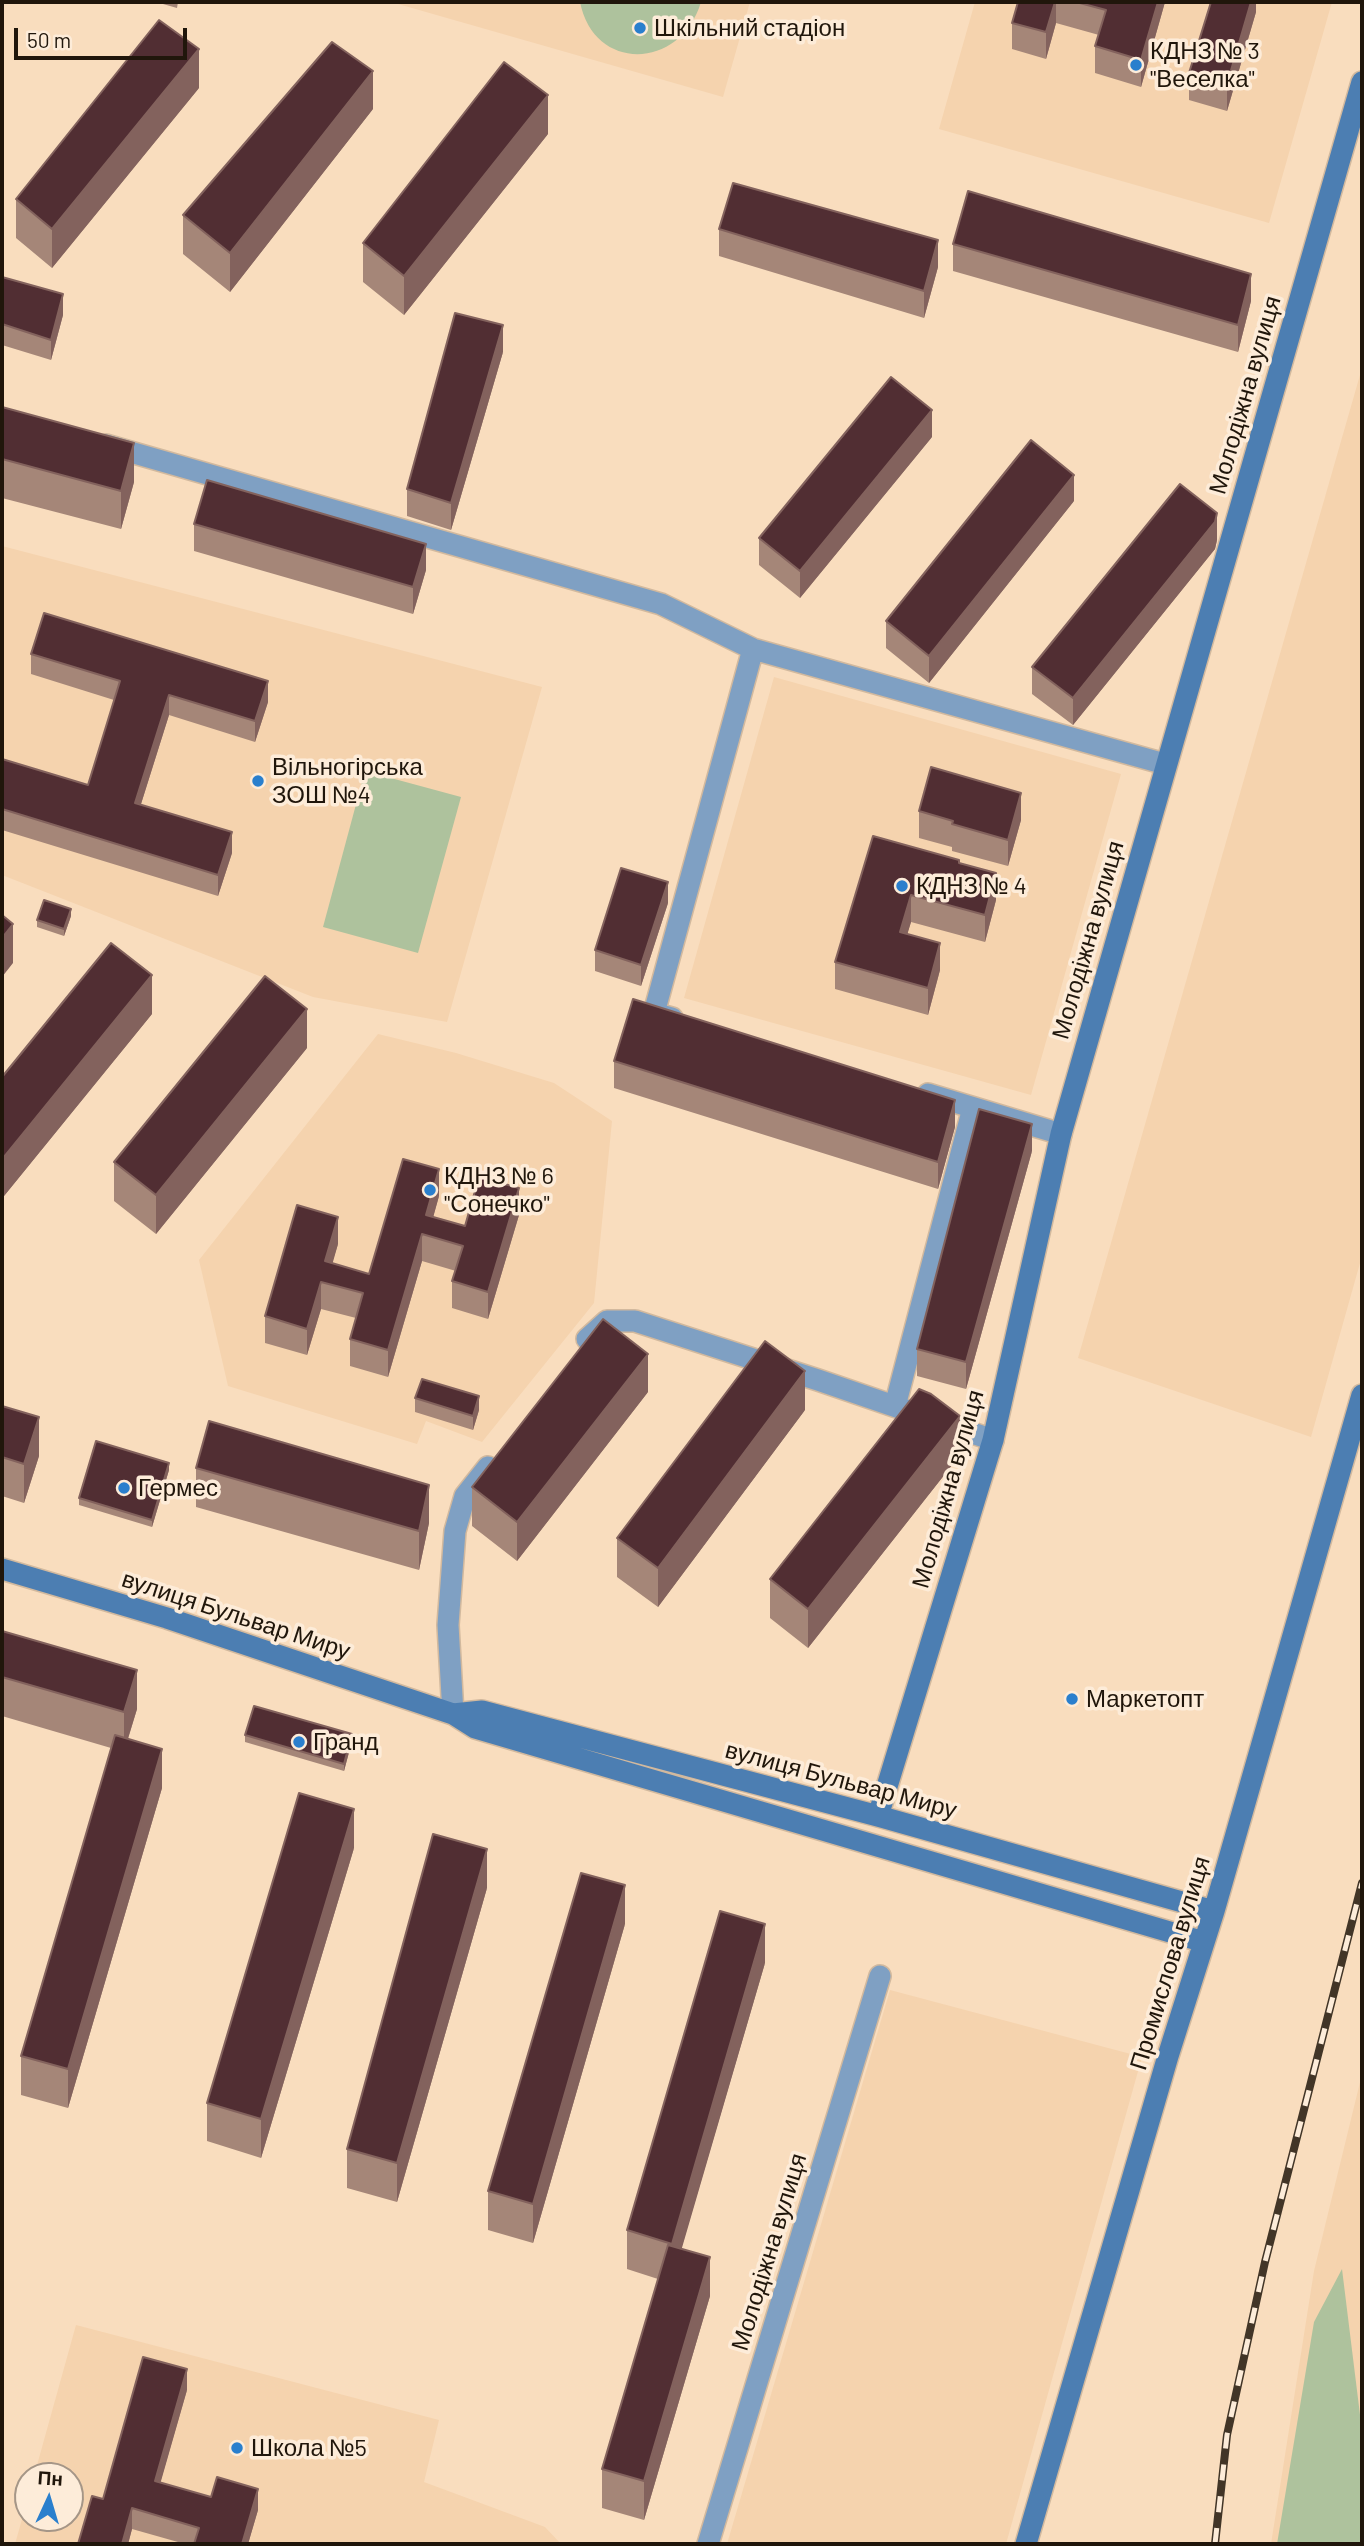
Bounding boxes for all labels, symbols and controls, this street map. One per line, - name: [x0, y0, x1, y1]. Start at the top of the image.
- scale bar: [18, 14, 191, 58]
- place label: Шкільний стадіон: [654, 14, 845, 42]
- marker: Шкільний стадіон: [632, 20, 648, 36]
- text: 50 m: [27, 27, 71, 52]
- place label: КДНЗ № 3 "Веселка": [1150, 37, 1260, 93]
- marker: КДНЗ № 3 "Веселка": [1128, 57, 1144, 73]
- street label: Молодіжна вулиця: [1203, 293, 1287, 497]
- place label: Вільногірська ЗОШ №4: [272, 753, 423, 809]
- marker: Вільногірська ЗОШ №4: [250, 773, 266, 789]
- street label: Молодіжна вулиця: [1046, 838, 1130, 1042]
- place label: КДНЗ № 4: [916, 872, 1027, 900]
- marker: КДНЗ № 4: [894, 878, 910, 894]
- place label: КДНЗ № 6 "Сонечко": [444, 1162, 554, 1218]
- marker: КДНЗ № 6 "Сонечко": [422, 1182, 438, 1198]
- street label: Молодіжна вулиця: [906, 1387, 990, 1591]
- place label: Гермес: [138, 1474, 218, 1502]
- marker: Гермес: [116, 1480, 132, 1496]
- street label: вулиця Бульвар Миру: [118, 1564, 354, 1666]
- place label: Маркетопт: [1086, 1685, 1204, 1713]
- marker: Маркетопт: [1064, 1691, 1080, 1707]
- place label: Гранд: [313, 1728, 379, 1756]
- marker: Гранд: [291, 1734, 307, 1750]
- street label: вулиця Бульвар Миру: [722, 1735, 960, 1825]
- street label: Промислова вулиця: [1124, 1853, 1216, 2073]
- street label: Молодіжна вулиця: [725, 2150, 813, 2354]
- place label: Школа №5: [251, 2434, 367, 2462]
- marker: Школа №5: [229, 2440, 245, 2456]
- north arrow: [14, 2462, 84, 2532]
- text: Пн: [37, 2465, 64, 2490]

